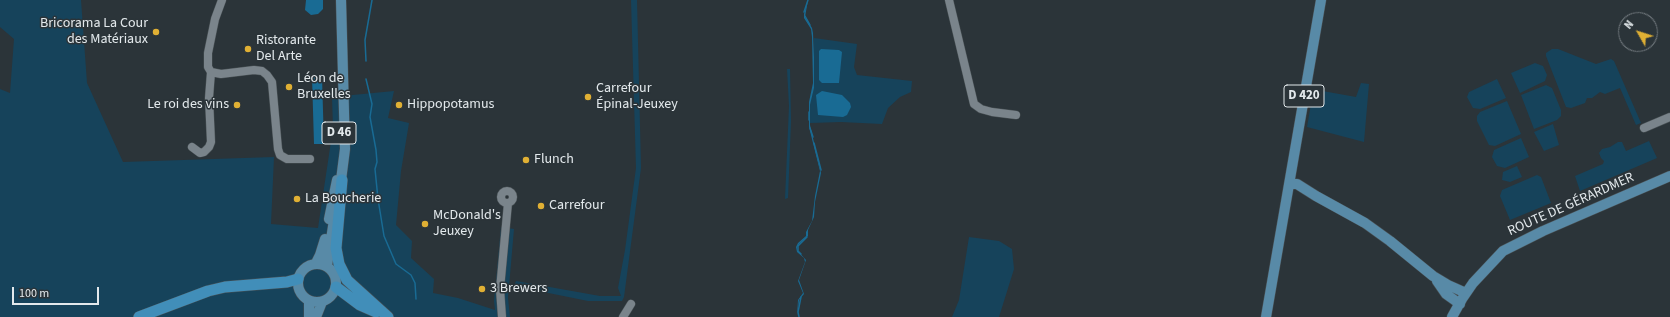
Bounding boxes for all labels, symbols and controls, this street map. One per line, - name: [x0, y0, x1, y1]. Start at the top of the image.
- north arrow: [1618, 12, 1658, 52]
- place label: Bricorama La Cour des Matériaux: [40, 16, 148, 48]
- text: N: [1621, 17, 1637, 32]
- marker: Bricorama La Cour des Matériaux: [151, 27, 161, 37]
- place label: Ristorante Del Arte: [256, 33, 316, 66]
- marker: Ristorante Del Arte: [243, 44, 253, 54]
- place label: Léon de Bruxelles: [297, 71, 351, 104]
- place label: Carrefour Épinal-Jeuxey: [596, 81, 678, 114]
- marker: Léon de Bruxelles: [284, 82, 294, 92]
- road number: D 420: [1284, 85, 1324, 107]
- marker: Carrefour Épinal-Jeuxey: [583, 92, 593, 102]
- place label: Le roi des vins: [147, 97, 229, 113]
- place label: Hippopotamus: [407, 97, 494, 113]
- marker: Le roi des vins: [232, 100, 242, 110]
- marker: Hippopotamus: [394, 100, 404, 110]
- road number: D 46: [322, 122, 356, 144]
- place label: Flunch: [534, 152, 574, 168]
- marker: Flunch: [521, 155, 531, 165]
- street label: ROUTE DE GÉRARDMER: [1505, 170, 1637, 240]
- place label: La Boucherie: [305, 191, 381, 207]
- marker: La Boucherie: [292, 194, 302, 204]
- place label: Carrefour: [549, 198, 605, 214]
- marker: Carrefour: [536, 201, 546, 211]
- place label: McDonald's Jeuxey: [433, 208, 501, 240]
- marker: McDonald's Jeuxey: [420, 219, 430, 229]
- scale bar: [14, 279, 101, 305]
- place label: 3 Brewers: [490, 281, 547, 297]
- marker: 3 Brewers: [477, 284, 487, 294]
- text: 100 m: [19, 285, 49, 302]

